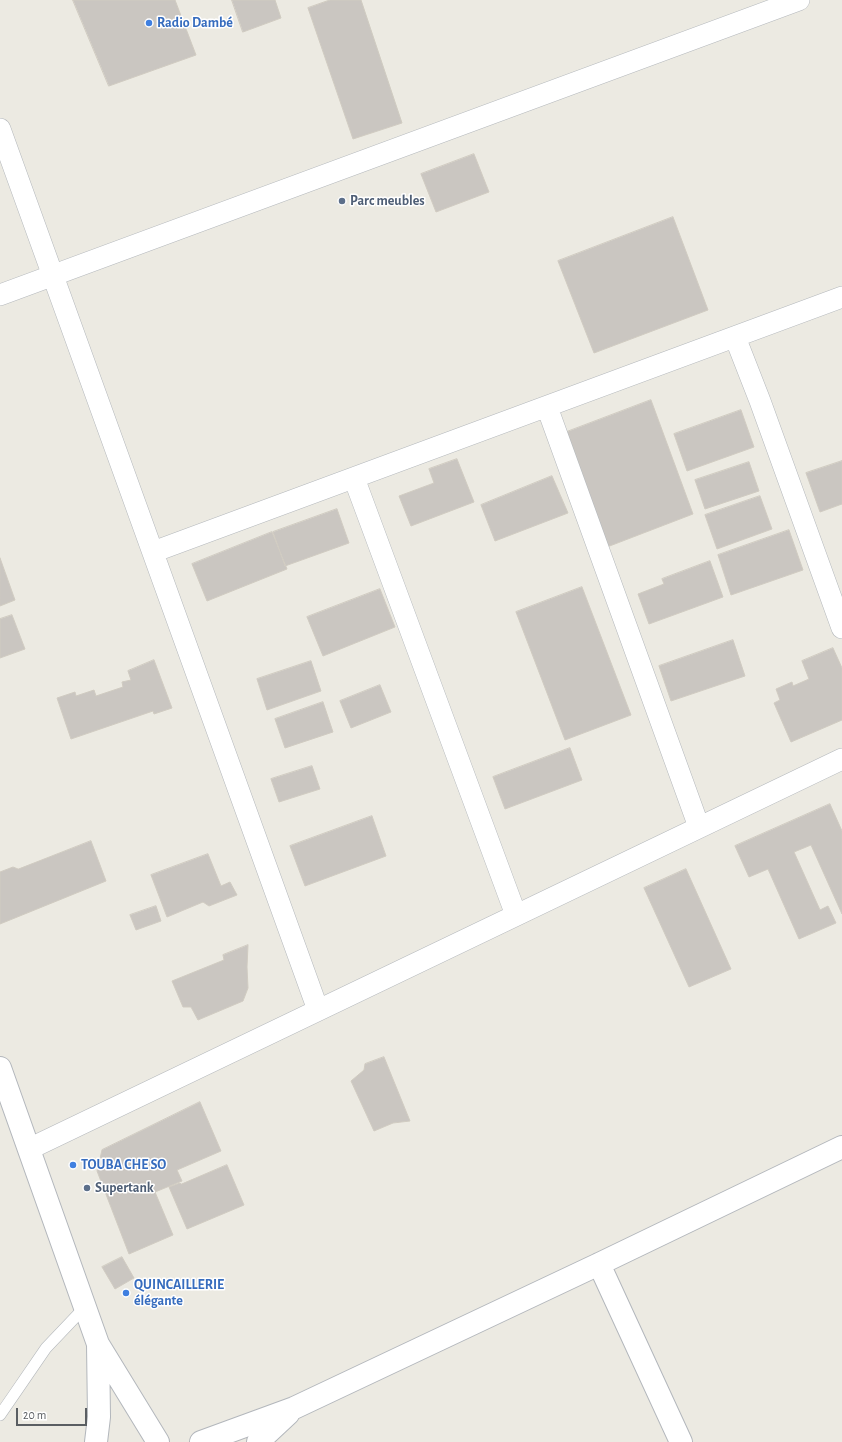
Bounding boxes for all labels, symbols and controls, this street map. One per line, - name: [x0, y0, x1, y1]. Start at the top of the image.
- place label: Radio Dambé: [157, 15, 233, 31]
- marker: Radio Dambé: [144, 18, 154, 28]
- place label: Parc meubles: [350, 193, 425, 209]
- marker: Parc meubles: [337, 196, 347, 206]
- place label: TOUBA CHE SO: [81, 1157, 166, 1173]
- marker: TOUBA CHE SO: [68, 1160, 78, 1170]
- place label: Supertank: [95, 1180, 154, 1196]
- marker: Supertank: [82, 1183, 92, 1193]
- place label: QUINCAILLERIE élégante: [134, 1277, 224, 1310]
- marker: QUINCAILLERIE élégante: [121, 1288, 131, 1298]
- scale bar: [18, 1400, 89, 1426]
- text: 20 m: [23, 1409, 46, 1421]

